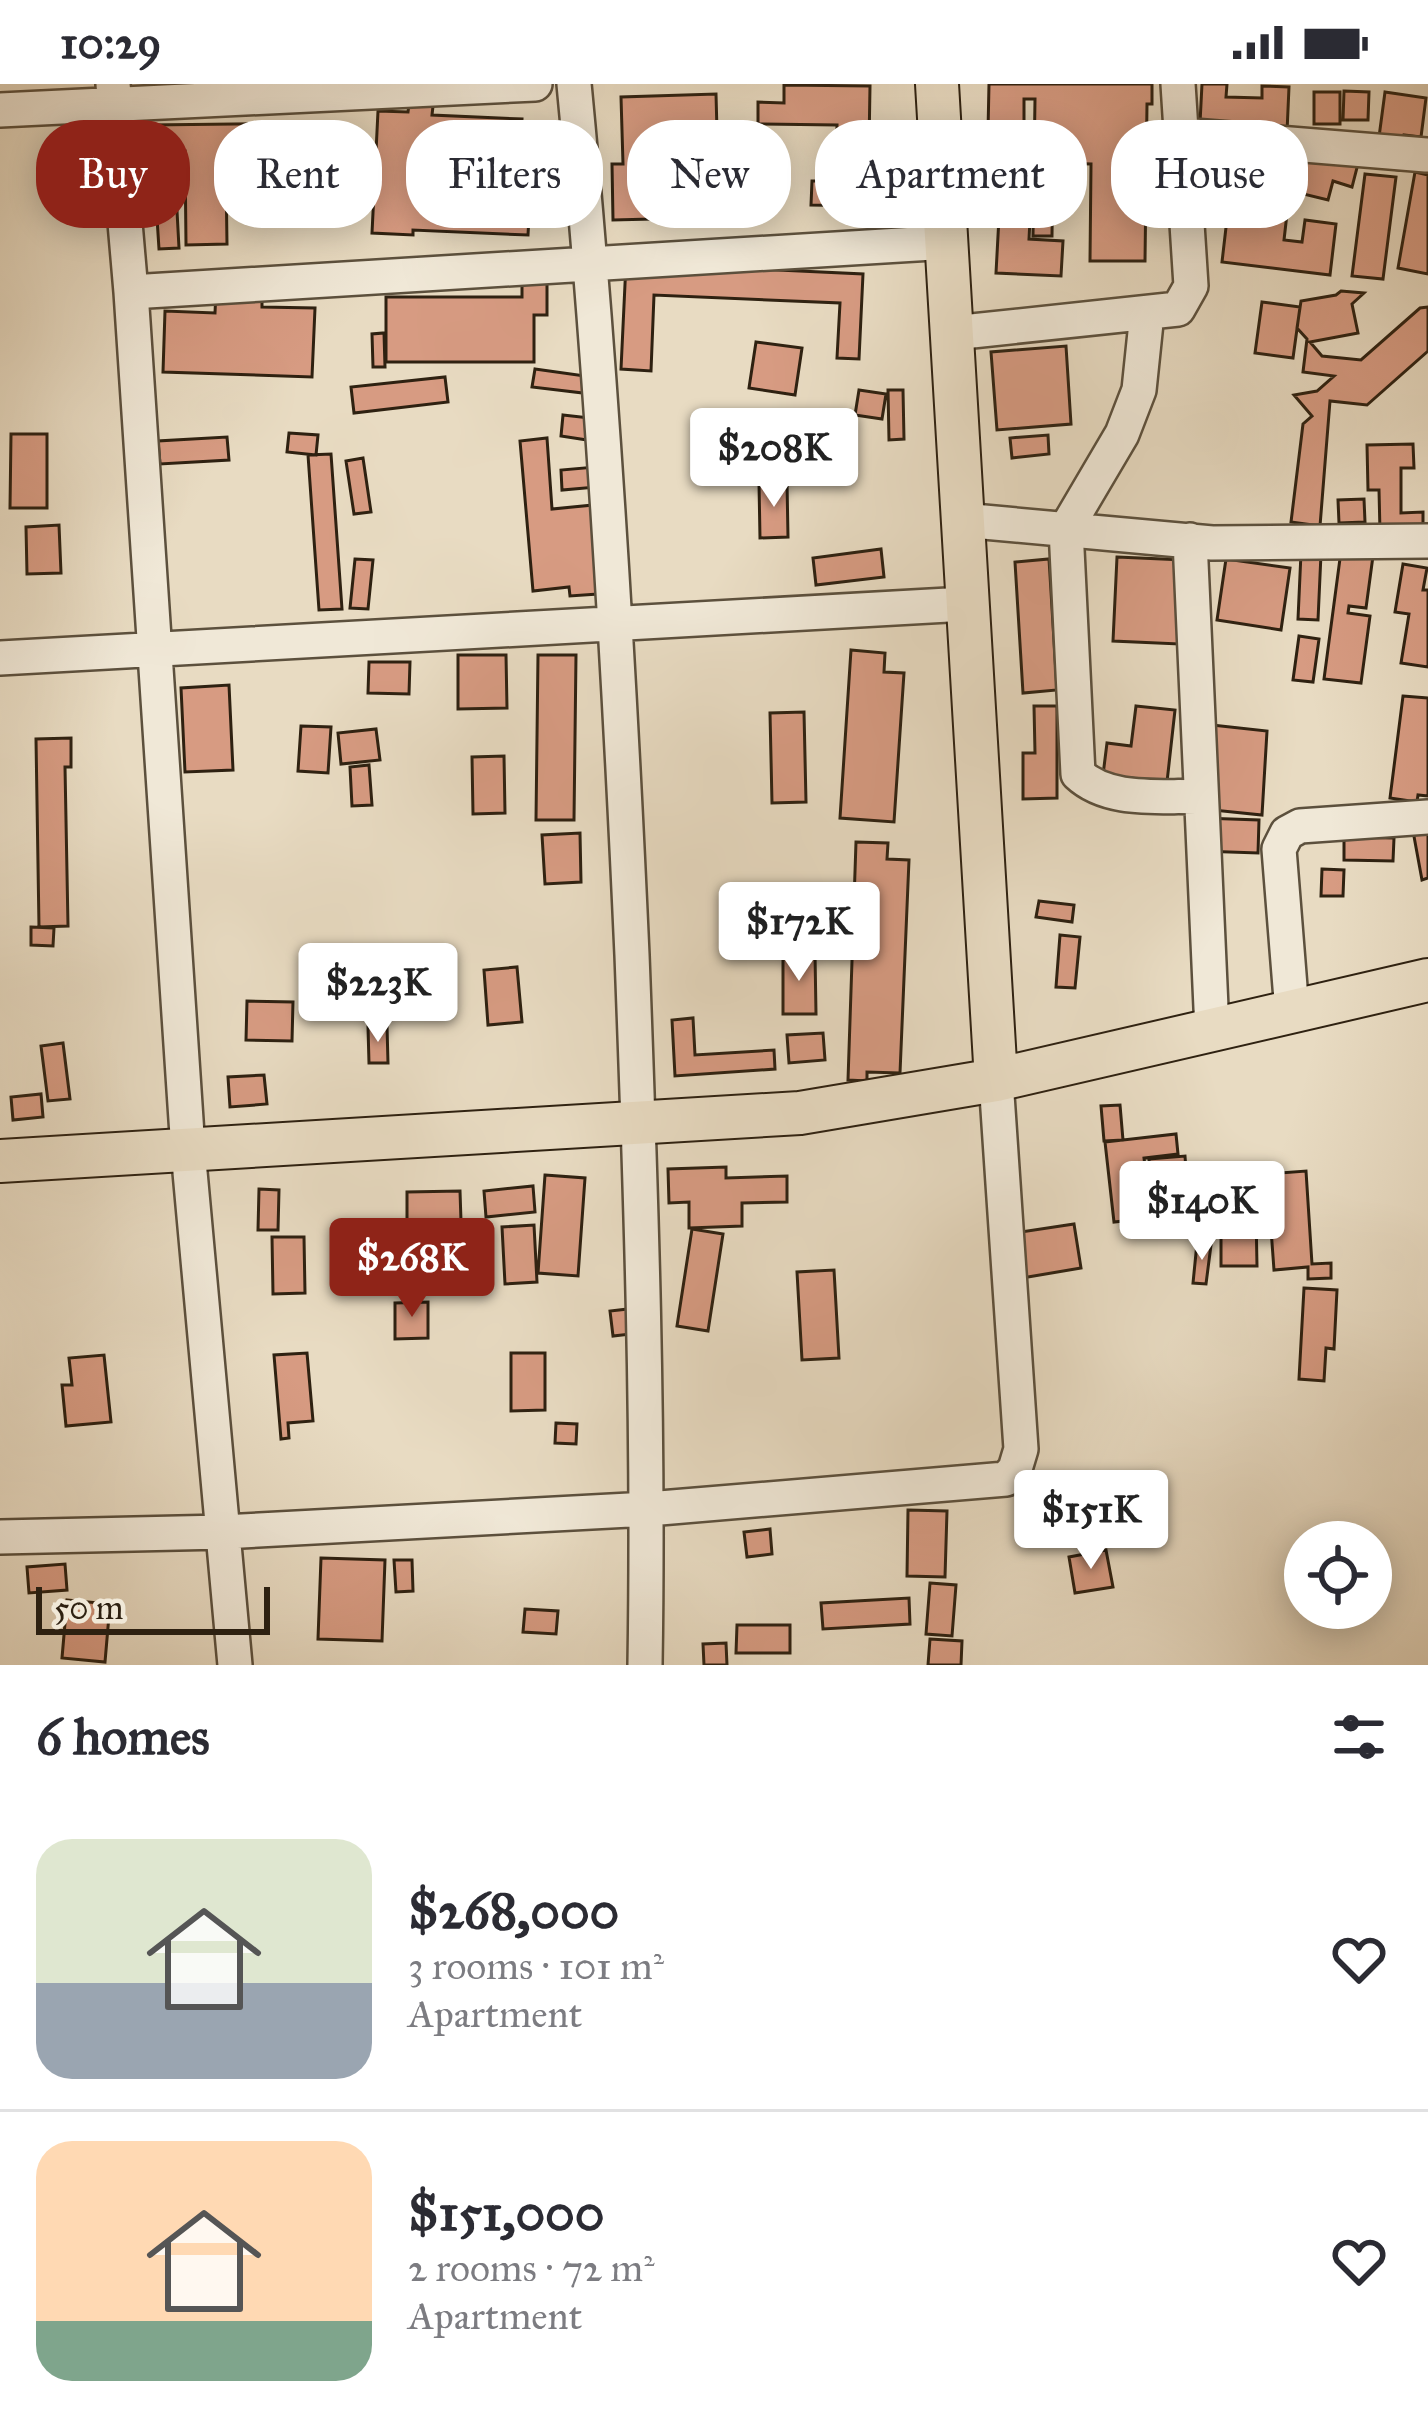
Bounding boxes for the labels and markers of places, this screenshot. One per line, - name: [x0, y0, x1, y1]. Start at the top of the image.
- pin: $208K: [690, 408, 858, 510]
- pin: $172K: [715, 882, 883, 984]
- pin: $223K: [294, 943, 462, 1045]
- pin: $140K: [1118, 1161, 1286, 1263]
- pin: $268K: [328, 1218, 496, 1320]
- pin: $151K: [1007, 1470, 1175, 1572]

